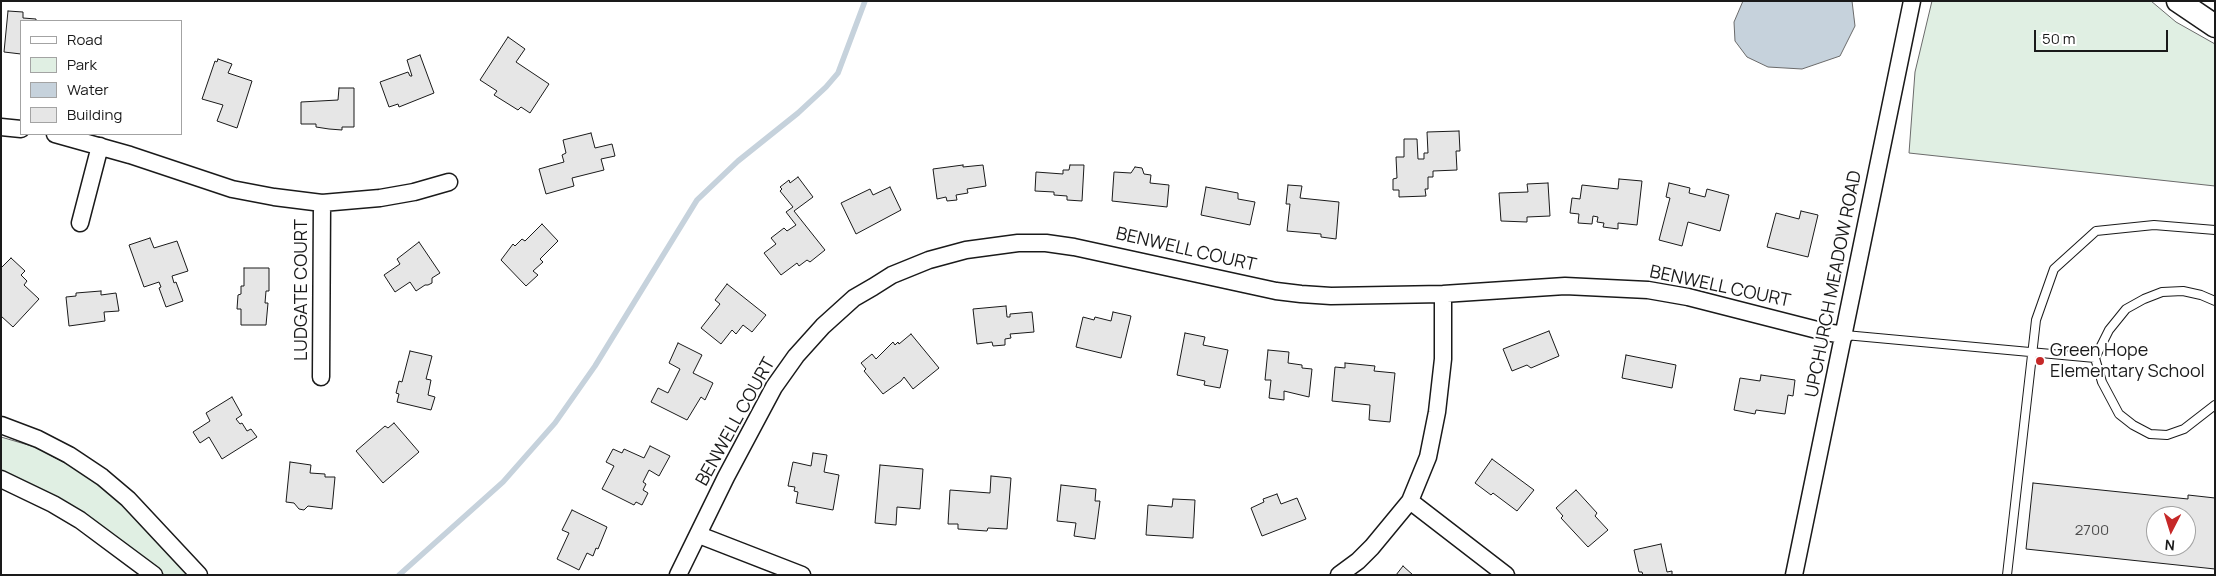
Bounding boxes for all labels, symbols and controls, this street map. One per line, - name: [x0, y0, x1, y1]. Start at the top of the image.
- legend: [20, 20, 182, 135]
- scale bar: [2036, 20, 2170, 52]
- text: 50 m: [2042, 28, 2076, 49]
- text: Road: [67, 29, 103, 50]
- text: Park: [67, 54, 97, 75]
- text: Water: [67, 79, 109, 100]
- text: Building: [67, 104, 122, 125]
- street label: UPCHURCH MEADOW ROAD: [1801, 169, 1867, 399]
- street label: LUDGATE COURT: [291, 219, 313, 361]
- street label: BENWELL COURT: [1114, 223, 1258, 277]
- street label: BENWELL COURT: [1648, 262, 1792, 312]
- place label: Green Hope Elementary School: [2050, 340, 2205, 382]
- street label: BENWELL COURT: [692, 354, 780, 490]
- marker: Green Hope Elementary School: [2034, 355, 2046, 367]
- north arrow: [2146, 506, 2196, 556]
- house number: 2700: [2075, 522, 2109, 540]
- text: N: [2164, 536, 2176, 555]

